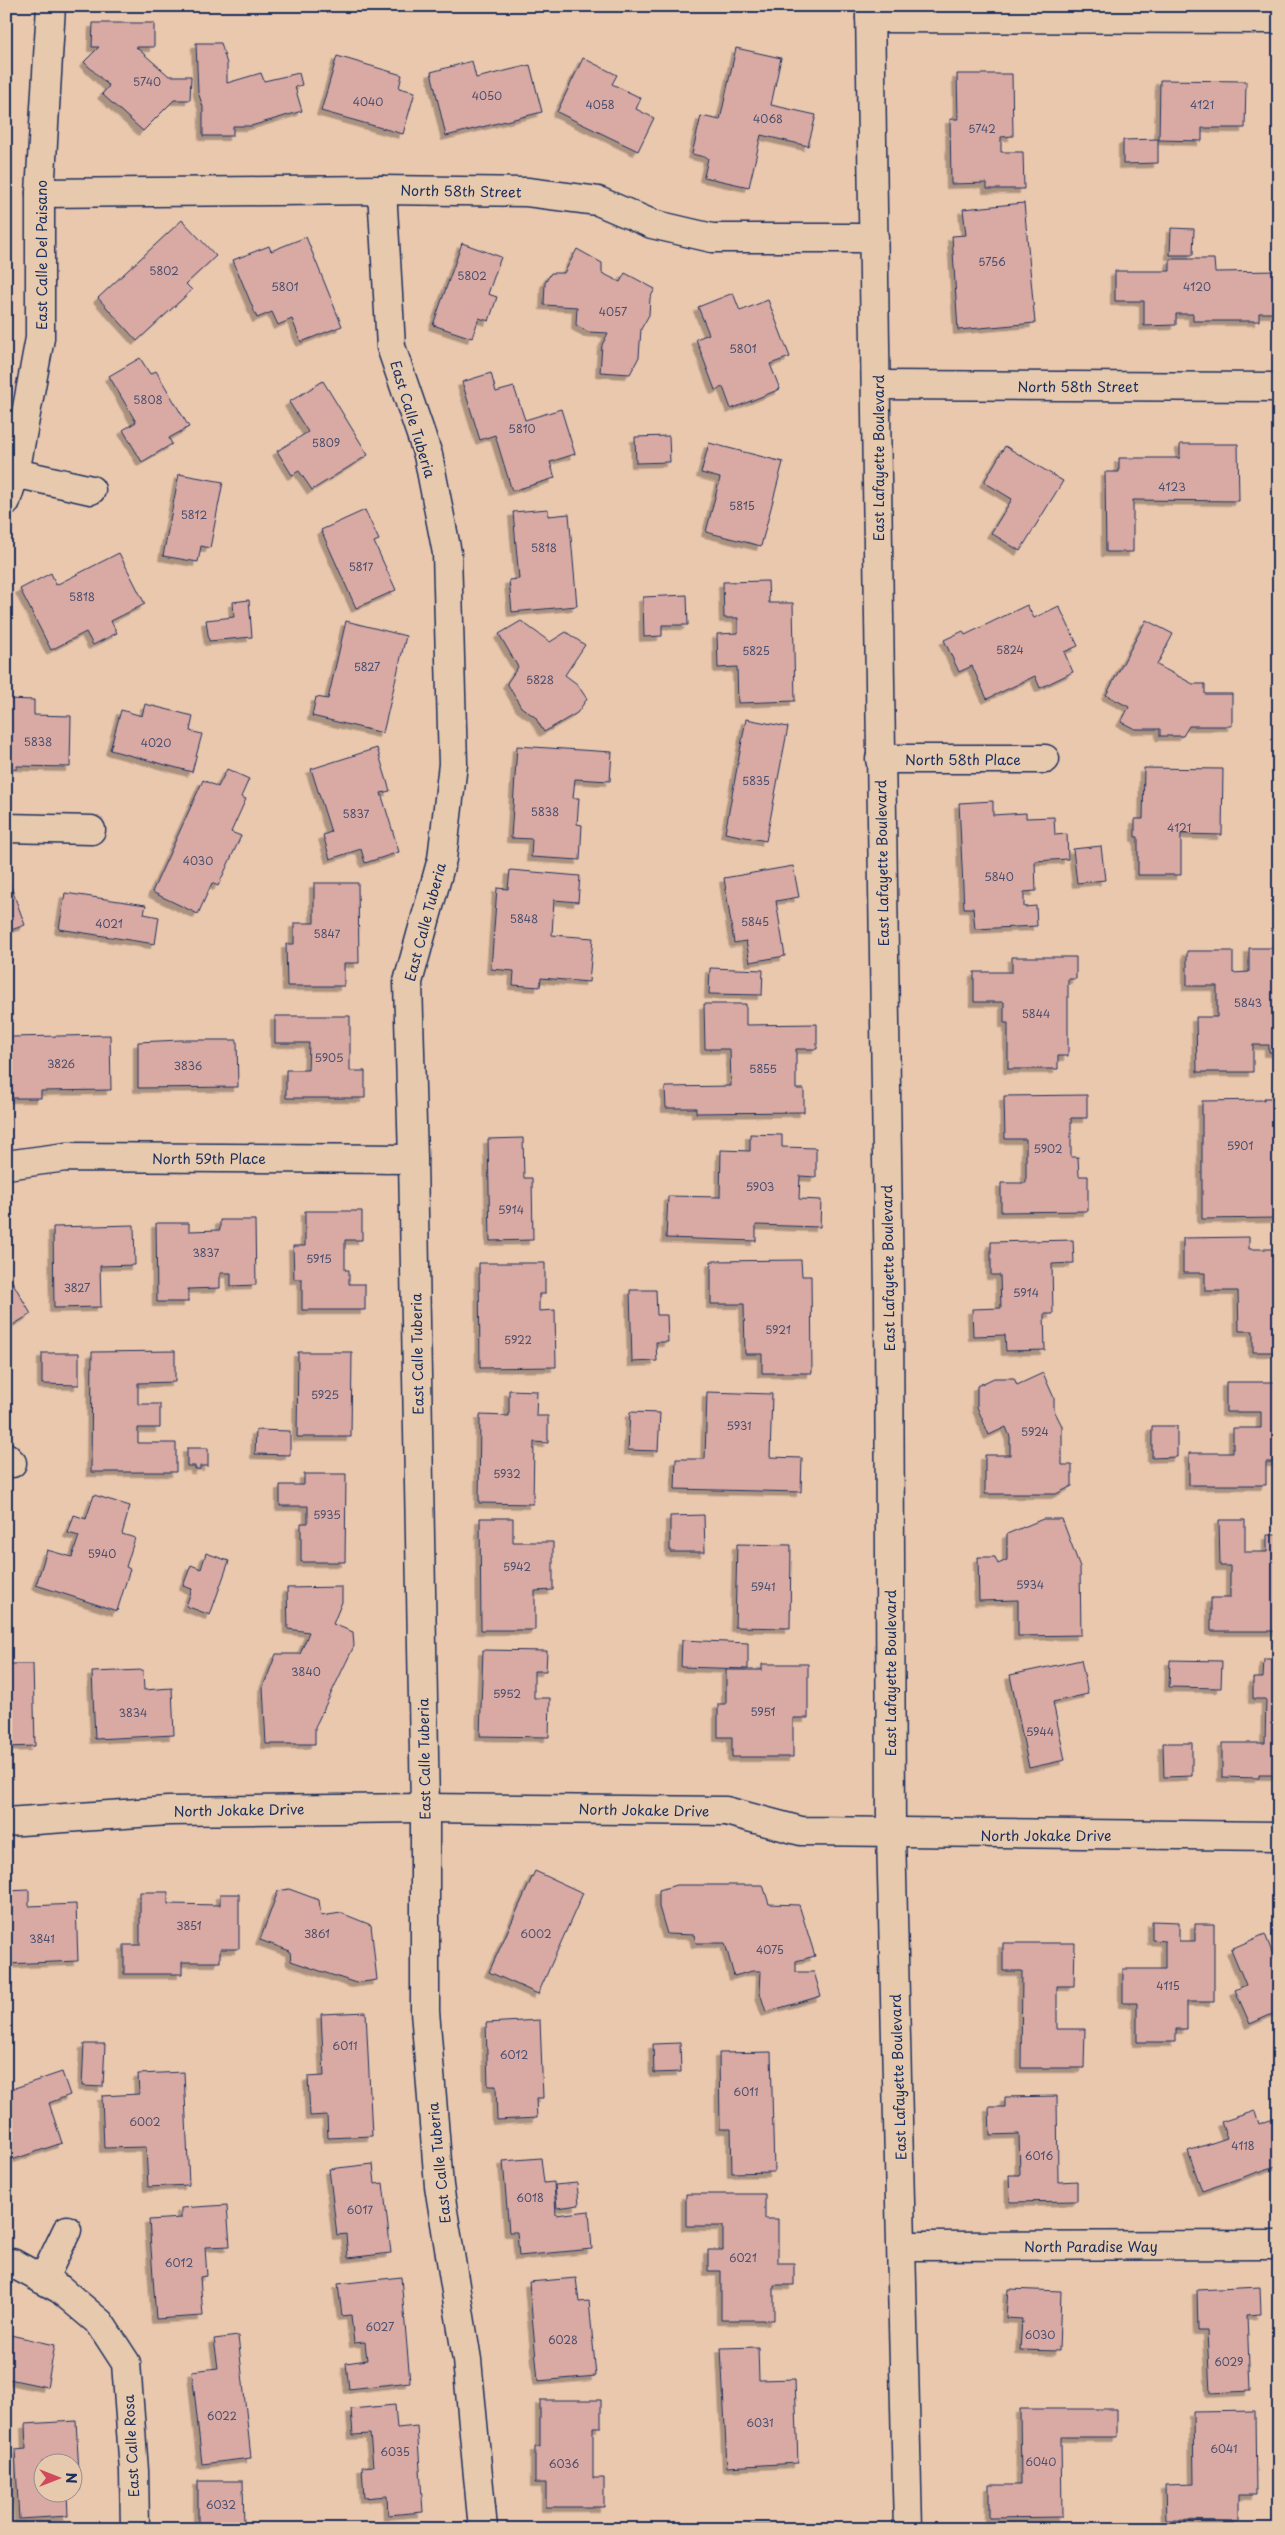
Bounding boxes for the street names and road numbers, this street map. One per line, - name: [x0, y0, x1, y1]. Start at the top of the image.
- street label: North 58th Street: [400, 179, 522, 203]
- street label: East Calle Del Paisano: [31, 180, 52, 330]
- street label: East Calle Tuberia: [385, 358, 441, 480]
- street label: East Lafayette Boulevard: [868, 374, 889, 541]
- street label: North 58th Street: [1017, 376, 1139, 397]
- street label: North 58th Place: [905, 749, 1021, 770]
- street label: East Lafayette Boulevard: [870, 779, 894, 946]
- street label: East Calle Tuberia: [399, 860, 451, 984]
- street label: North 59th Place: [152, 1148, 266, 1169]
- street label: East Lafayette Boulevard: [876, 1184, 900, 1351]
- street label: East Calle Tuberia: [405, 1293, 429, 1415]
- street label: East Lafayette Boulevard: [880, 1589, 901, 1756]
- street label: East Calle Tuberia: [412, 1698, 436, 1820]
- street label: North Jokake Drive: [173, 1798, 305, 1822]
- street label: North Jokake Drive: [578, 1798, 710, 1822]
- street label: North Jokake Drive: [981, 1825, 1111, 1846]
- street label: East Lafayette Boulevard: [885, 1993, 911, 2161]
- street label: East Calle Tuberia: [422, 2101, 456, 2225]
- street label: North Paradise Way: [1024, 2236, 1158, 2257]
- street label: East Calle Rosa: [118, 2394, 144, 2498]

